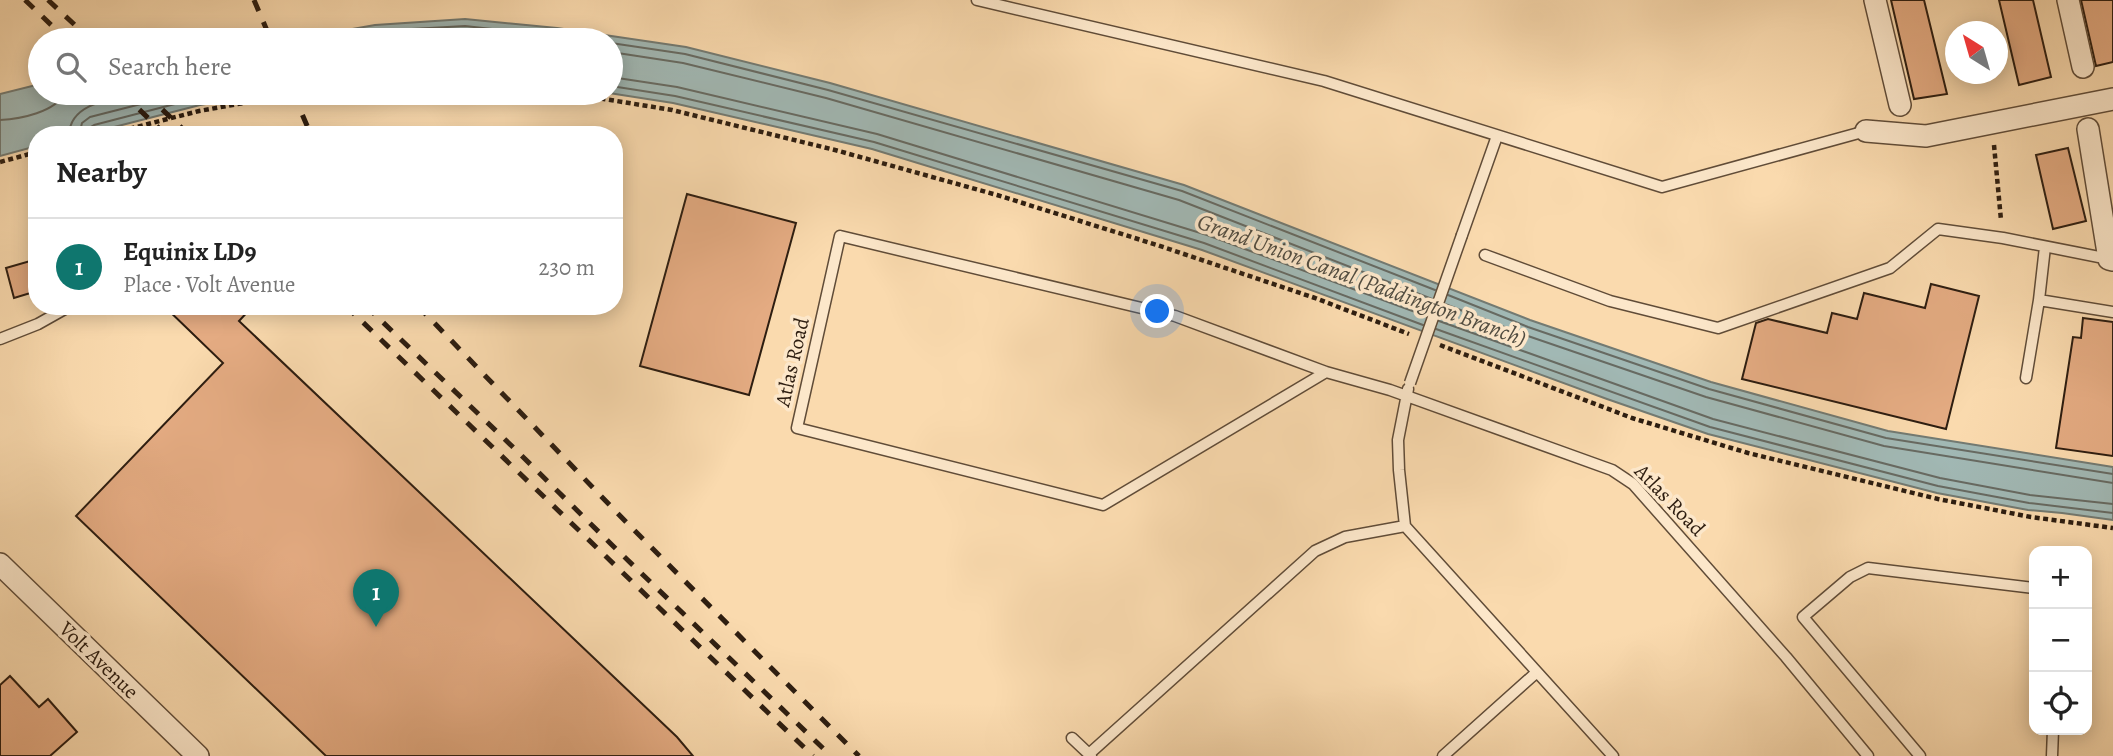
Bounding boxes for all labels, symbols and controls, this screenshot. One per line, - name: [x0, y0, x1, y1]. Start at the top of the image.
- north arrow: [1945, 21, 2008, 84]
- search box: [28, 28, 623, 105]
- icon: search: [52, 48, 90, 86]
- text: Search here: [108, 49, 232, 84]
- text: Nearby: [56, 152, 147, 192]
- water label: Grand Union Canal (Paddington Branch): [1193, 206, 1531, 354]
- text: Equinix LD9: [123, 234, 256, 269]
- text: 1: [75, 252, 83, 283]
- text: 230 m: [539, 252, 595, 283]
- text: Place · Volt Avenue: [123, 269, 295, 300]
- your location: [1140, 294, 1174, 328]
- street label: Atlas Road: [768, 314, 816, 410]
- street label: Atlas Road: [1628, 457, 1712, 543]
- map controls: [2029, 546, 2092, 735]
- button: +: [2029, 546, 2092, 609]
- pin: 1: [353, 569, 399, 627]
- button: −: [2029, 609, 2092, 672]
- street label: Volt Avenue: [52, 614, 145, 705]
- button: locate: [2029, 672, 2092, 735]

